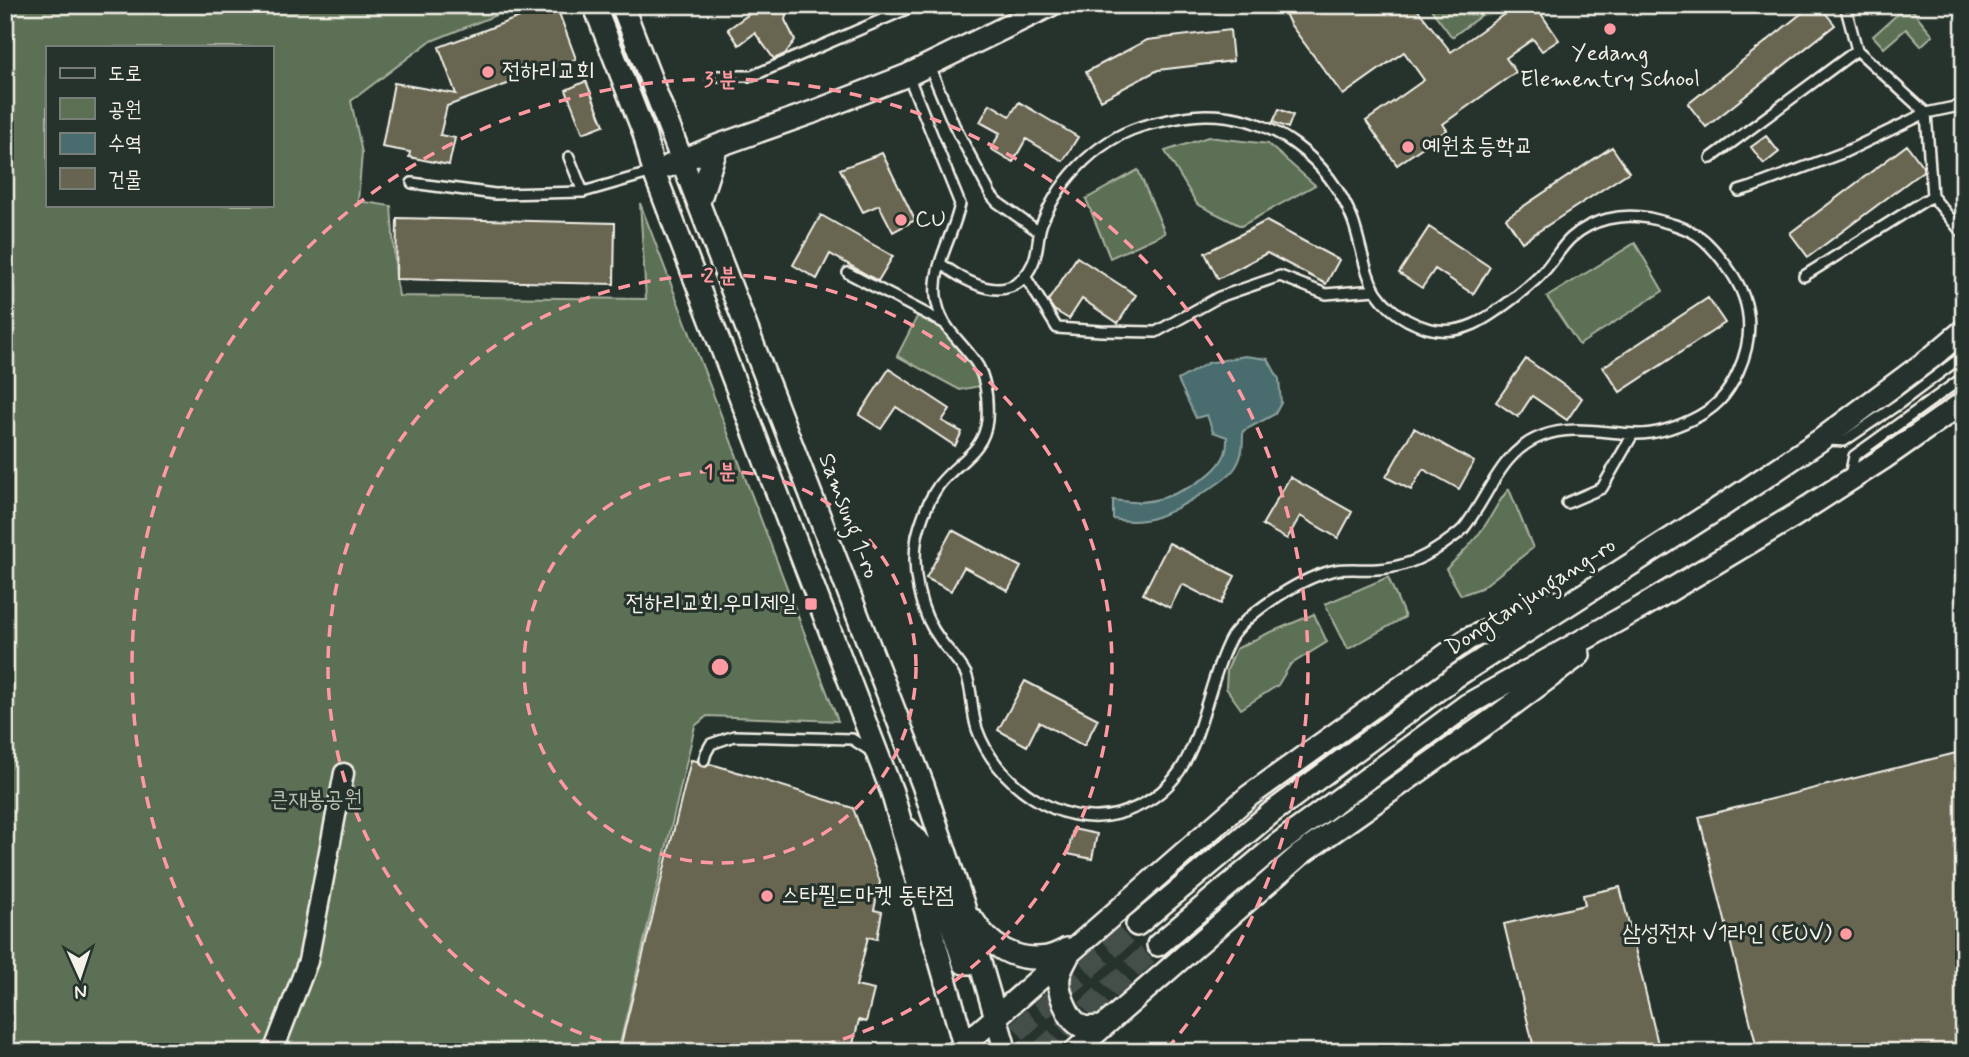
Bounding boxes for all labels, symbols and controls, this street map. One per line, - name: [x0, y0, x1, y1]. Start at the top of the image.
- marker: Yedang Elementry School: [1602, 21, 1618, 37]
- place label: Yedang Elementry School: [1520, 39, 1700, 95]
- legend: [46, 46, 273, 206]
- place label: 전하리교회: [502, 57, 595, 87]
- text: 도로: [108, 60, 142, 88]
- marker: 전하리교회: [480, 64, 496, 80]
- text: 3 분: [704, 66, 736, 94]
- text: 공원: [108, 96, 142, 124]
- text: 수역: [108, 130, 142, 158]
- place label: 예원초등학교: [1422, 132, 1533, 162]
- marker: 예원초등학교: [1400, 139, 1416, 155]
- text: 건물: [108, 166, 142, 194]
- place label: CU: [915, 205, 946, 235]
- marker: CU: [893, 212, 909, 228]
- text: 2 분: [704, 262, 737, 290]
- street label: Samsung 1-ro: [809, 449, 886, 583]
- text: 1 분: [704, 458, 736, 486]
- street label: Dongtanjungang-ro: [1440, 531, 1623, 665]
- place label: 전하리교회.우미제일: [626, 589, 797, 619]
- marker: 전하리교회.우미제일: [803, 596, 819, 612]
- centre of rings: [708, 655, 732, 679]
- park label: 큰재봉공원: [270, 785, 362, 815]
- place label: 스타필드마켓 동탄점: [781, 881, 954, 911]
- marker: 스타필드마켓 동탄점: [759, 888, 775, 904]
- place label: 삼성전자 V1라인 (EUV): [1622, 919, 1832, 949]
- marker: 삼성전자 V1라인 (EUV): [1838, 926, 1854, 942]
- north arrow: [46, 942, 116, 1012]
- text: N: [74, 979, 88, 1004]

